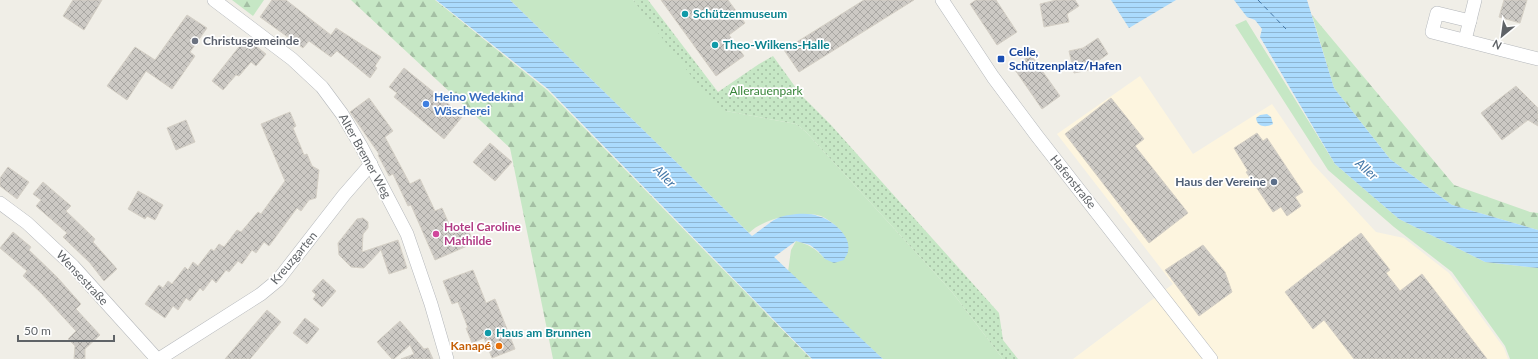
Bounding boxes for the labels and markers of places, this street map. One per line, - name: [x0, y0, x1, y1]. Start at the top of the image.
- place label: Schützenmuseum: [693, 6, 787, 21]
- marker: Schützenmuseum: [680, 9, 690, 19]
- place label: Christusgemeinde: [203, 33, 300, 48]
- marker: Christusgemeinde: [190, 36, 200, 46]
- place label: Theo-Wilkens-Halle: [723, 37, 830, 52]
- marker: Theo-Wilkens-Halle: [710, 40, 720, 50]
- place label: Celle, Schützenplatz/Hafen: [1009, 44, 1122, 73]
- marker: Celle, Schützenplatz/Hafen: [996, 54, 1006, 64]
- place label: Heino Wedekind Wäscherei: [434, 89, 524, 118]
- marker: Heino Wedekind Wäscherei: [421, 99, 431, 109]
- place label: Haus der Vereine: [1175, 174, 1267, 189]
- marker: Haus der Vereine: [1269, 177, 1279, 187]
- place label: Hotel Caroline Mathilde: [444, 219, 522, 248]
- marker: Hotel Caroline Mathilde: [431, 229, 441, 239]
- place label: Haus am Brunnen: [496, 325, 591, 340]
- marker: Haus am Brunnen: [483, 328, 493, 338]
- place label: Kanapé: [451, 338, 492, 353]
- marker: Kanapé: [494, 341, 504, 351]

